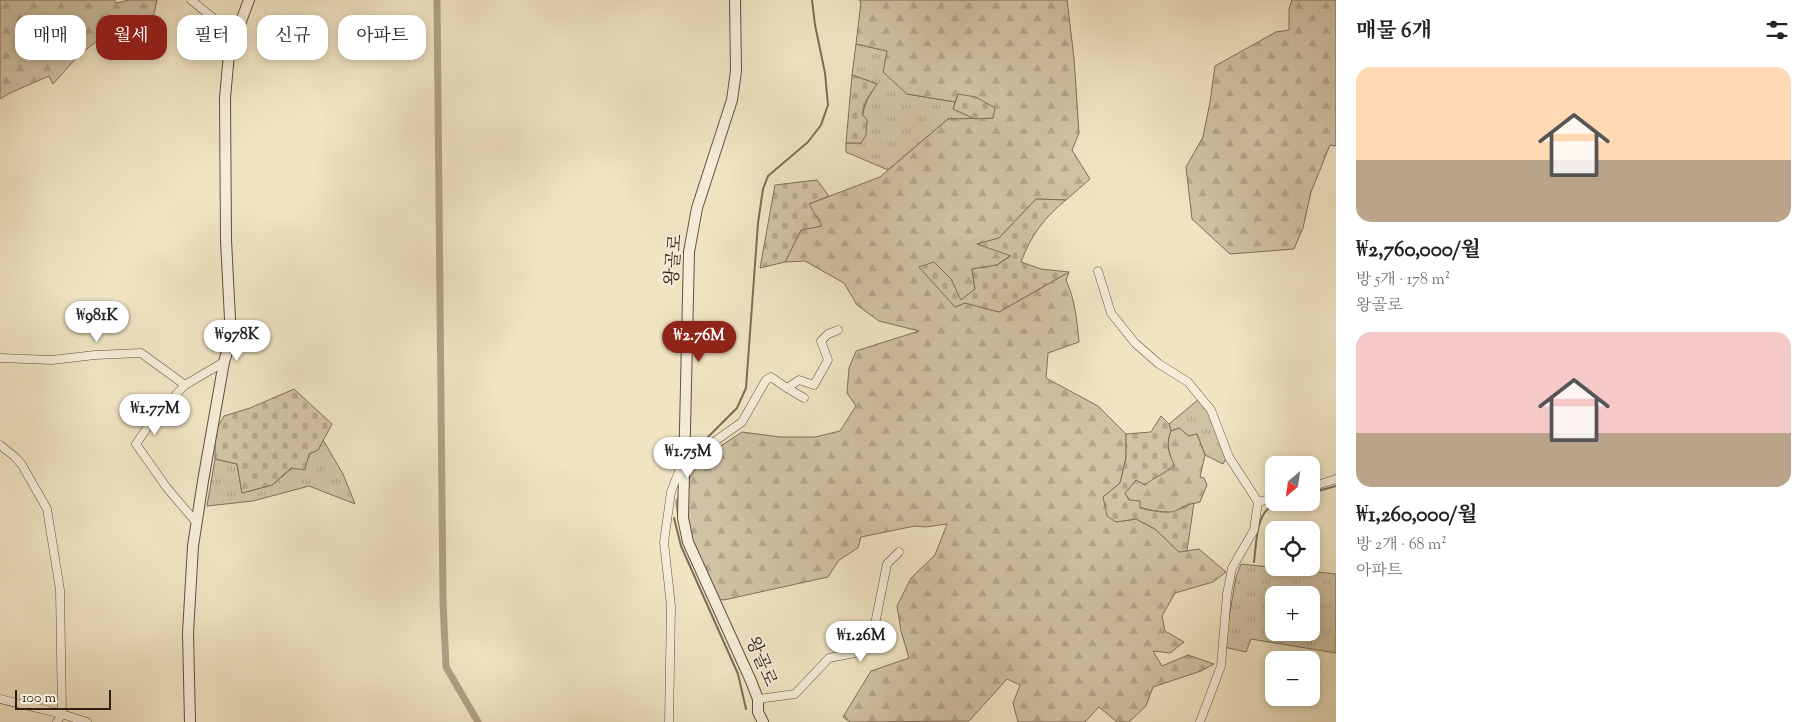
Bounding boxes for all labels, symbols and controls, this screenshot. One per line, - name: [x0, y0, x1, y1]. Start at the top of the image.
- chip: 매매: [15, 15, 86, 60]
- chip: 월세: [96, 15, 167, 60]
- chip: 필터: [177, 15, 247, 60]
- chip: 신규: [257, 15, 328, 60]
- chip: 아파트: [338, 15, 426, 60]
- icon: filters: [1763, 16, 1791, 44]
- text: 매물 6개: [1356, 17, 1432, 47]
- icon: home: [1529, 100, 1619, 190]
- street label: 왕골로: [660, 233, 690, 287]
- text: ₩2,760,000/월: [1356, 236, 1481, 266]
- text: 방 5개 · 178 m²: [1356, 269, 1450, 292]
- text: 왕골로: [1356, 295, 1402, 318]
- pin: ₩981K: [62, 300, 132, 343]
- text: ₩981K: [76, 305, 118, 328]
- pin: ₩978K: [202, 320, 272, 362]
- pin: ₩2.76M: [658, 320, 740, 363]
- text: ₩978K: [215, 324, 259, 347]
- text: ₩2.76M: [673, 325, 725, 348]
- icon: home: [1529, 365, 1619, 455]
- pin: ₩1.77M: [114, 394, 196, 436]
- text: ₩1.77M: [130, 398, 180, 421]
- pin: ₩1.75M: [647, 436, 729, 479]
- text: ₩1.75M: [664, 441, 712, 464]
- north arrow: [1265, 456, 1320, 511]
- map controls: [1265, 456, 1320, 706]
- text: ₩1,260,000/월: [1356, 501, 1478, 531]
- button: locate: [1265, 521, 1320, 576]
- text: 방 2개 · 68 m²: [1356, 534, 1447, 557]
- text: 아파트: [1356, 560, 1402, 583]
- button: +: [1265, 586, 1320, 641]
- pin: ₩1.26M: [820, 620, 902, 663]
- text: ₩1.26M: [836, 625, 886, 648]
- street label: 왕골로: [738, 633, 782, 691]
- button: −: [1265, 651, 1320, 706]
- scale bar: [15, 687, 111, 710]
- text: 100 m: [22, 689, 56, 709]

